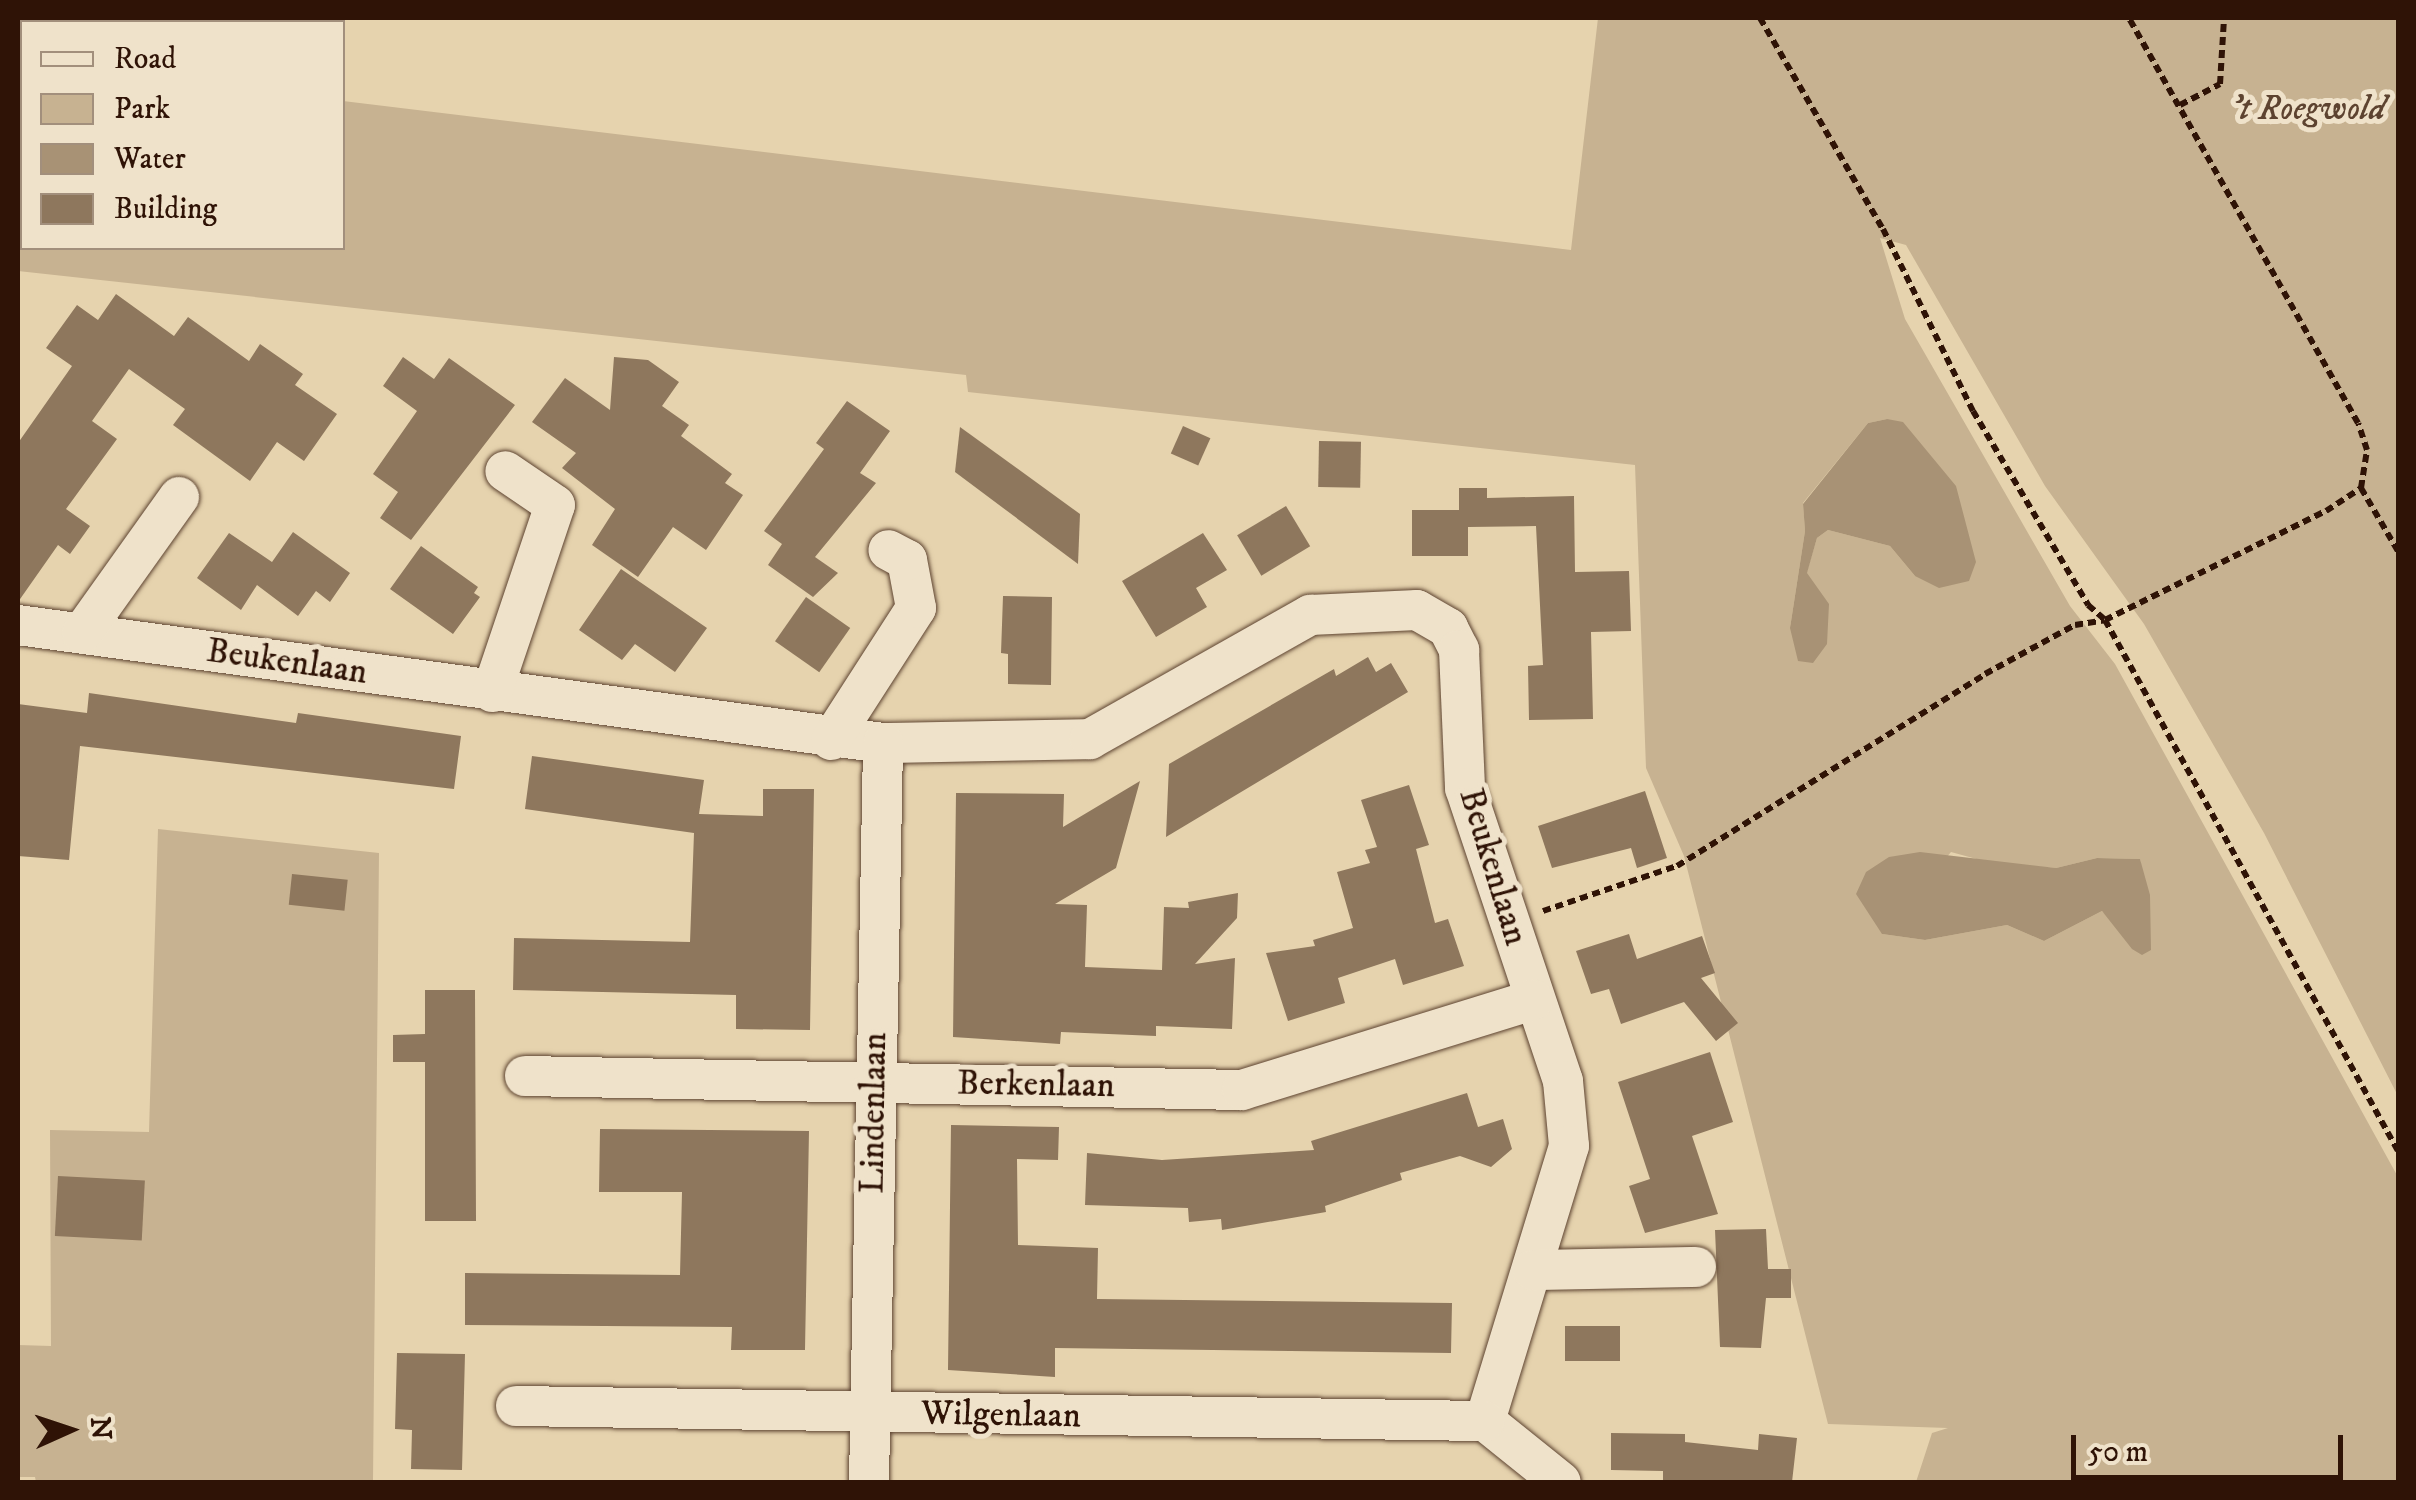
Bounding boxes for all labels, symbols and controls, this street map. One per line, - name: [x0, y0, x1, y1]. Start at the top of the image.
- legend: [20, 20, 345, 250]
- text: Road: [114, 41, 176, 78]
- park label: 't Roegwold: [2230, 88, 2386, 130]
- text: Park: [114, 91, 170, 128]
- text: Water: [114, 141, 186, 178]
- text: Building: [114, 191, 217, 228]
- street label: Beukenlaan: [204, 630, 370, 694]
- street label: Beukenlaan: [1449, 783, 1537, 951]
- street label: Lindenlaan: [852, 1032, 896, 1194]
- street label: Berkenlaan: [957, 1063, 1115, 1107]
- north arrow: [20, 1380, 120, 1480]
- street label: Wilgenlaan: [921, 1393, 1081, 1437]
- scale bar: [2076, 1415, 2348, 1477]
- text: N: [82, 1416, 119, 1441]
- text: 50 m: [2088, 1434, 2148, 1471]

